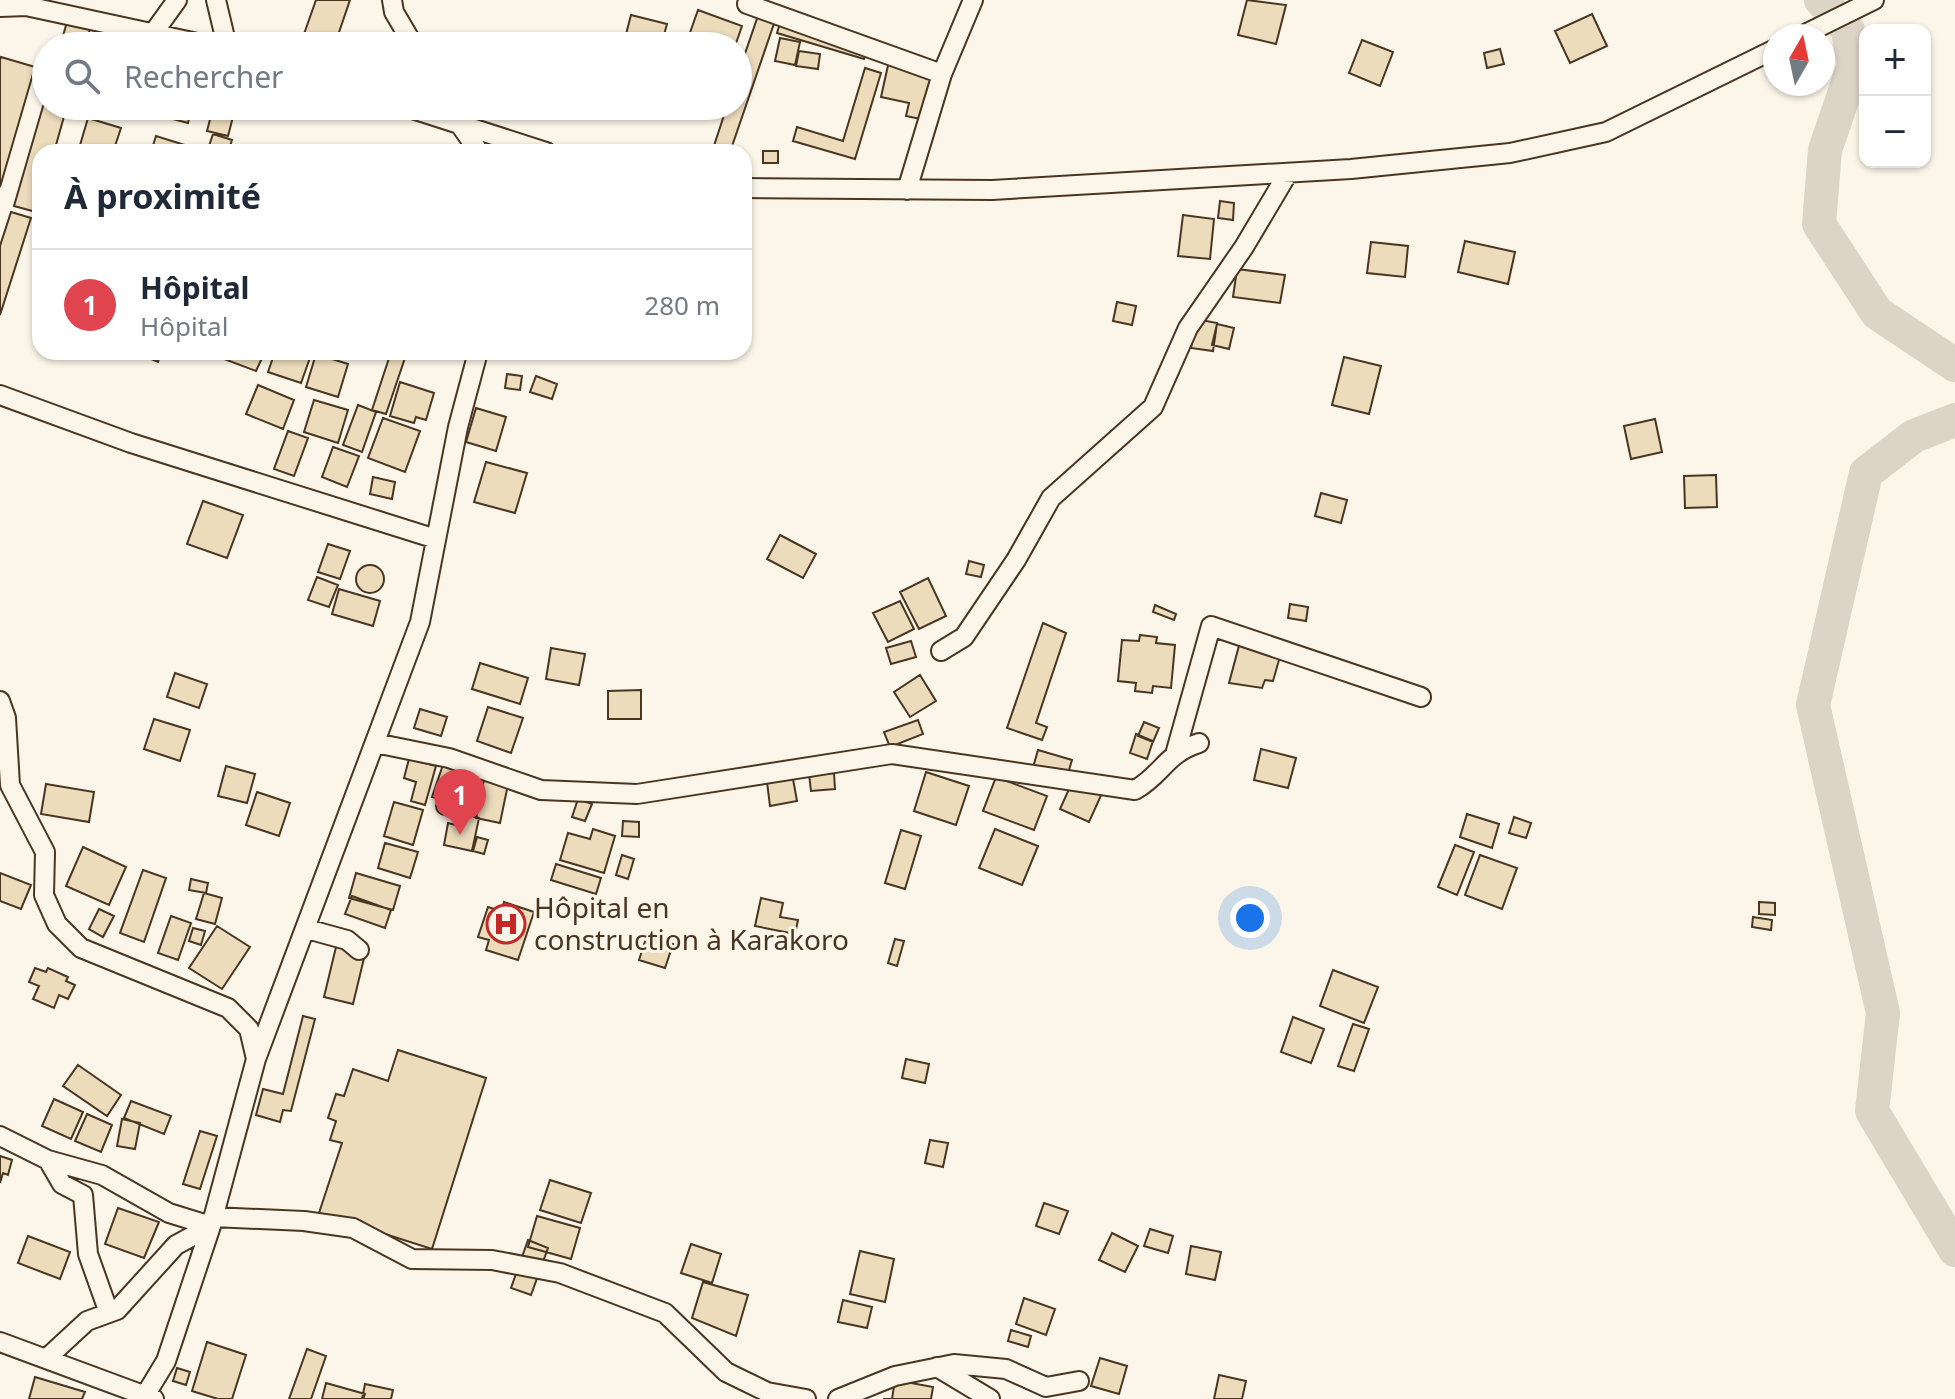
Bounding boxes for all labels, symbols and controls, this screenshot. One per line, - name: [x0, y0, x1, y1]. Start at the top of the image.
- north arrow: [1763, 24, 1835, 96]
- map controls: [1859, 24, 1931, 168]
- button: +: [1859, 24, 1931, 96]
- search box: [32, 32, 752, 120]
- icon: search: [60, 54, 104, 98]
- text: Rechercher: [124, 56, 283, 97]
- button: −: [1859, 96, 1931, 168]
- text: À proximité: [64, 173, 261, 219]
- text: Hôpital: [140, 267, 250, 308]
- text: 1: [83, 287, 97, 323]
- text: 280 m: [644, 287, 720, 323]
- text: Hôpital: [140, 308, 228, 344]
- pin: 1: [434, 769, 486, 835]
- place label: Hôpital en construction à Karakoro: [534, 888, 849, 958]
- your location: [1230, 898, 1270, 938]
- hospital icon: Hôpital en construction à Karakoro: [485, 903, 527, 945]

